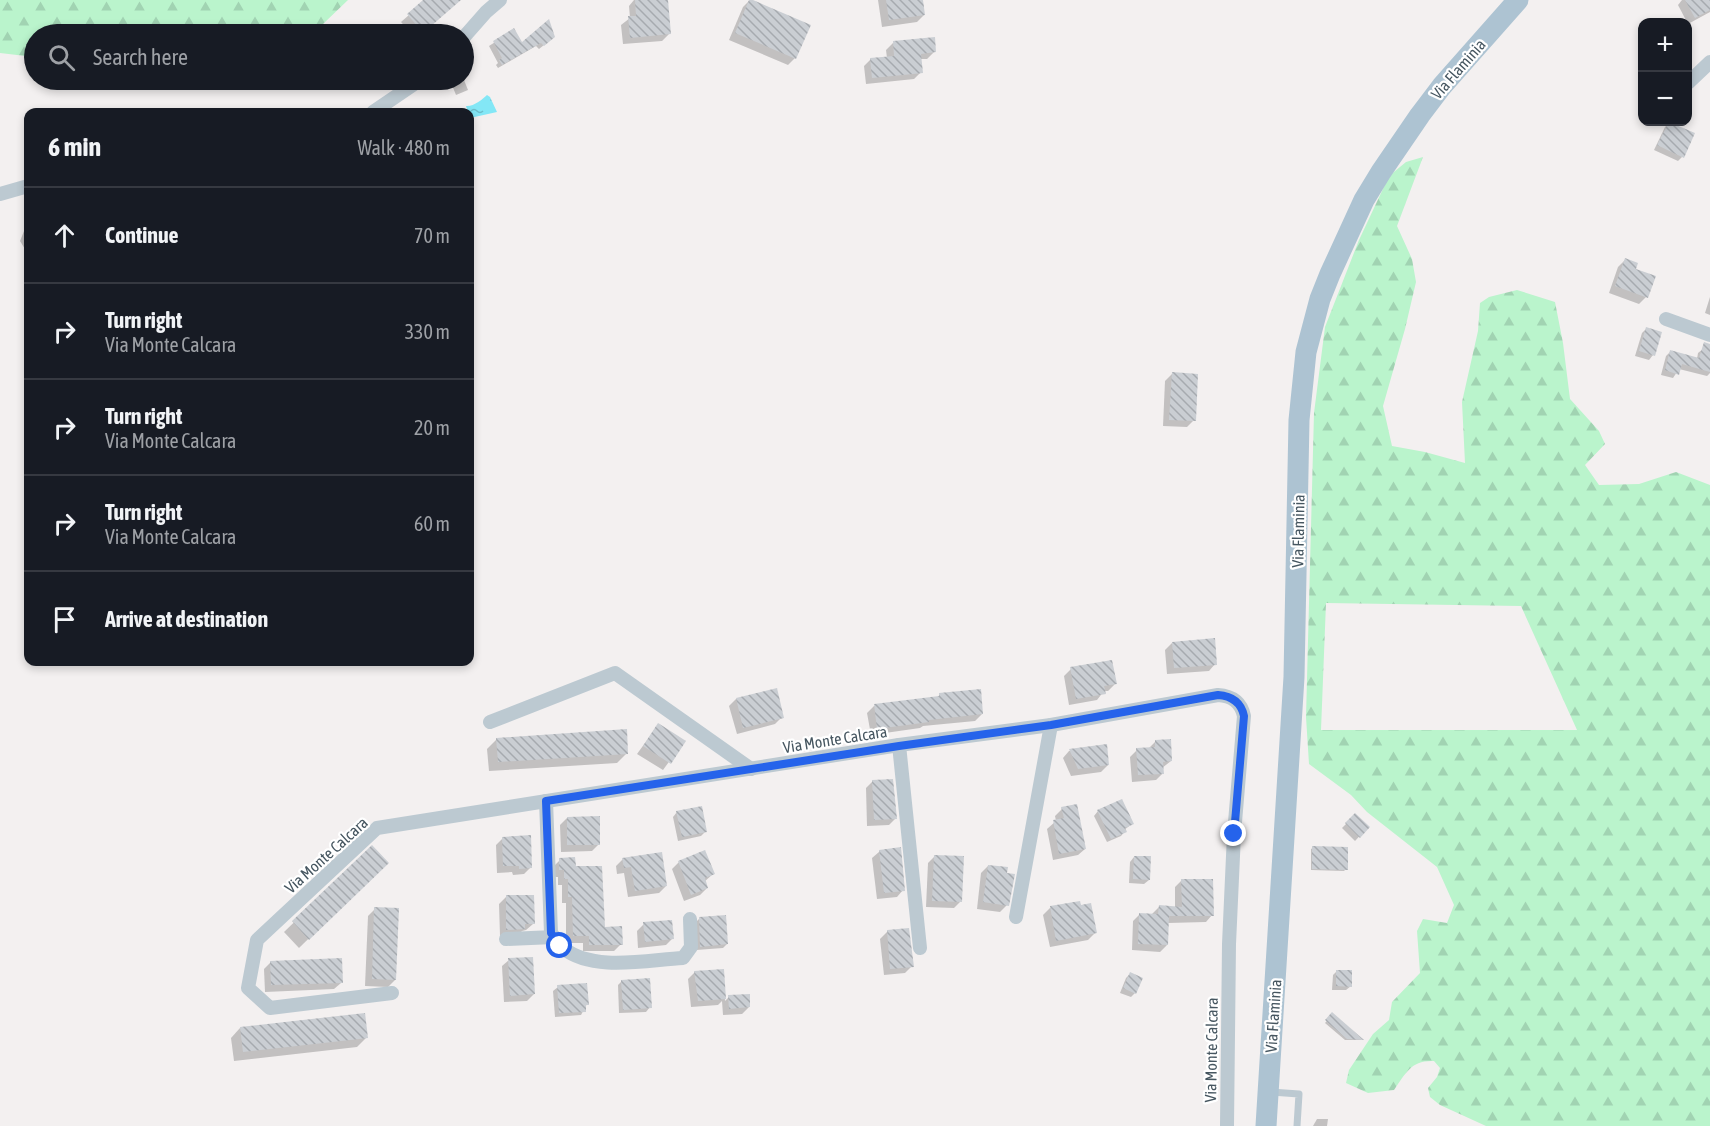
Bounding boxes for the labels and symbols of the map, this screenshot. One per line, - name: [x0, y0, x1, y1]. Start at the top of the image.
- street label: Via Flaminia: [1427, 35, 1489, 103]
- street label: Via Flaminia: [1288, 494, 1308, 568]
- street label: Via Monte Calcara: [782, 722, 888, 756]
- street label: Via Monte Calcara: [281, 813, 371, 897]
- route end: [1220, 820, 1246, 846]
- route start: [546, 932, 572, 958]
- street label: Via Flaminia: [1261, 979, 1285, 1053]
- street label: Via Monte Calcara: [1201, 997, 1221, 1103]

